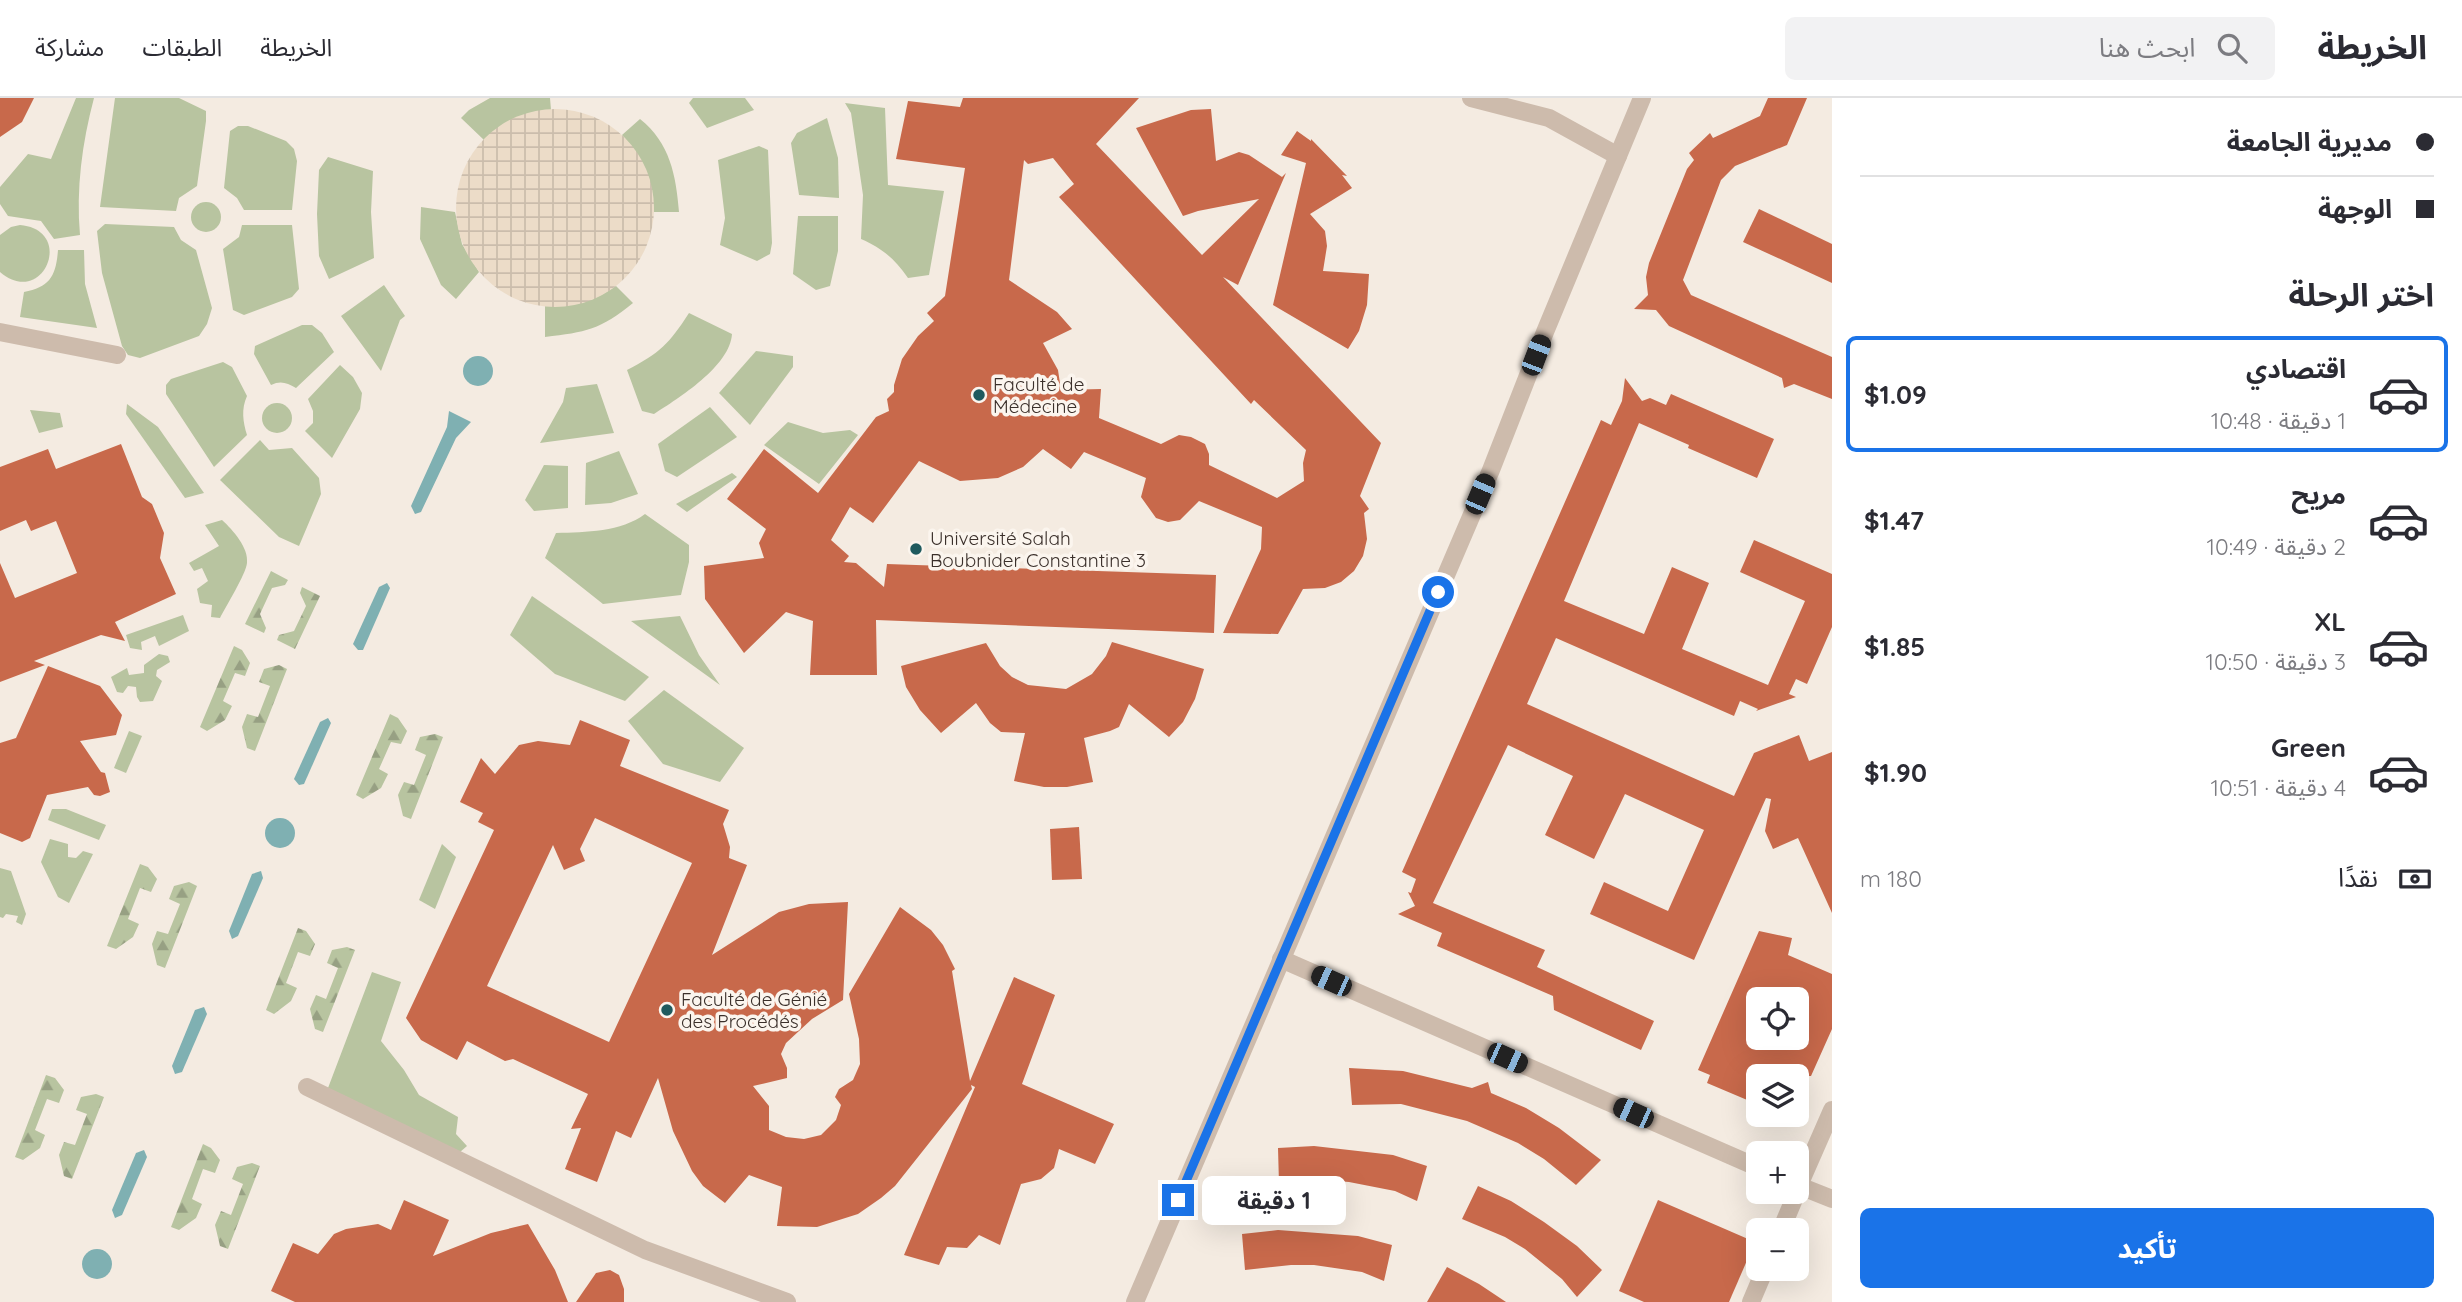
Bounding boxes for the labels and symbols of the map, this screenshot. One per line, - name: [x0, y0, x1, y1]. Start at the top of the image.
- car: [1519, 332, 1554, 378]
- place label: Faculté de Médecine: [993, 372, 1084, 418]
- marker: Faculté de Médecine: [971, 387, 987, 403]
- car: [1463, 471, 1498, 517]
- place label: Université Salah Boubnider Constantine 3: [930, 526, 1146, 572]
- marker: Université Salah Boubnider Constantine 3: [908, 541, 924, 557]
- route start: [1422, 576, 1454, 608]
- car: [1308, 963, 1355, 999]
- place label: Faculté de Génié des Procédés: [681, 987, 827, 1033]
- marker: Faculté de Génié des Procédés: [659, 1002, 675, 1018]
- car: [1484, 1040, 1531, 1076]
- car: [1610, 1095, 1657, 1131]
- callout: 1 دقيقة: [1202, 1176, 1346, 1224]
- route end: [1162, 1184, 1194, 1216]

